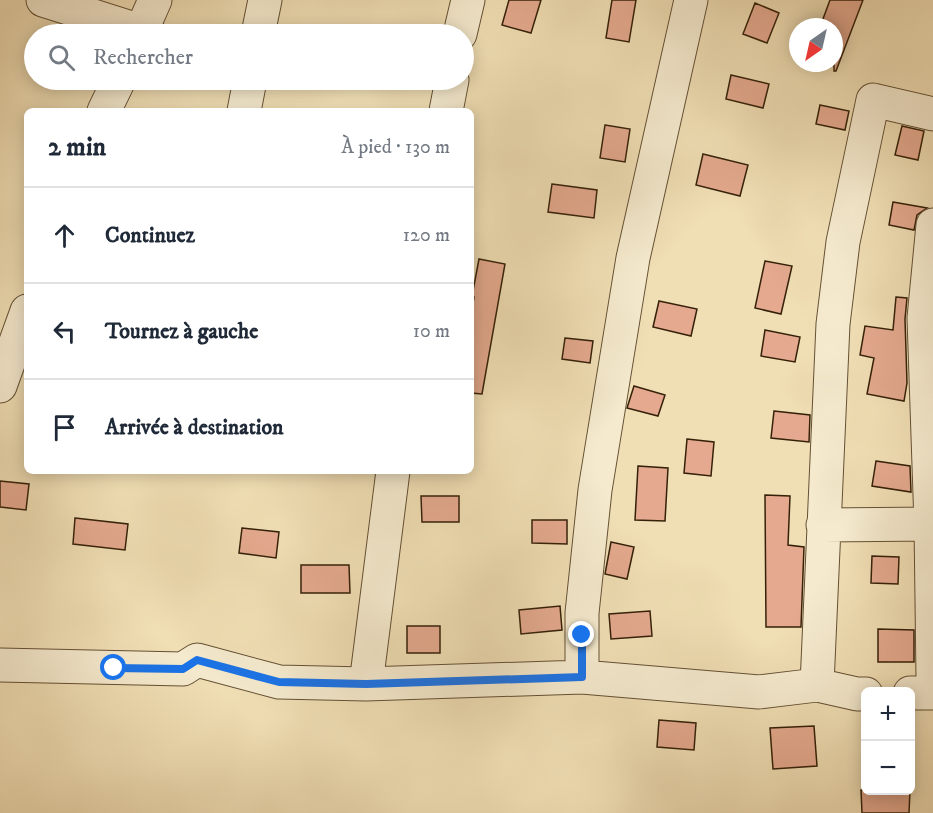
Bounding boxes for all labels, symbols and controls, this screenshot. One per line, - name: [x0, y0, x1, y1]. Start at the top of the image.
- north arrow: [789, 18, 843, 72]
- search box: [24, 24, 474, 90]
- icon: search: [45, 41, 78, 74]
- text: Rechercher: [93, 44, 193, 71]
- text: 2 min: [48, 131, 106, 164]
- text: À pied · 130 m: [341, 135, 450, 160]
- icon: ahead: [48, 219, 81, 252]
- text: Continuez: [105, 222, 195, 249]
- text: 120 m: [403, 223, 450, 248]
- icon: left: [48, 315, 81, 348]
- text: Tournez à gauche: [105, 318, 258, 345]
- text: 10 m: [413, 319, 450, 344]
- icon: arrive: [48, 411, 81, 444]
- text: Arrivée à destination: [105, 414, 284, 441]
- route end: [568, 621, 594, 647]
- route start: [100, 654, 126, 680]
- map controls: [861, 687, 915, 795]
- button: +: [861, 687, 915, 741]
- button: −: [861, 741, 915, 795]

